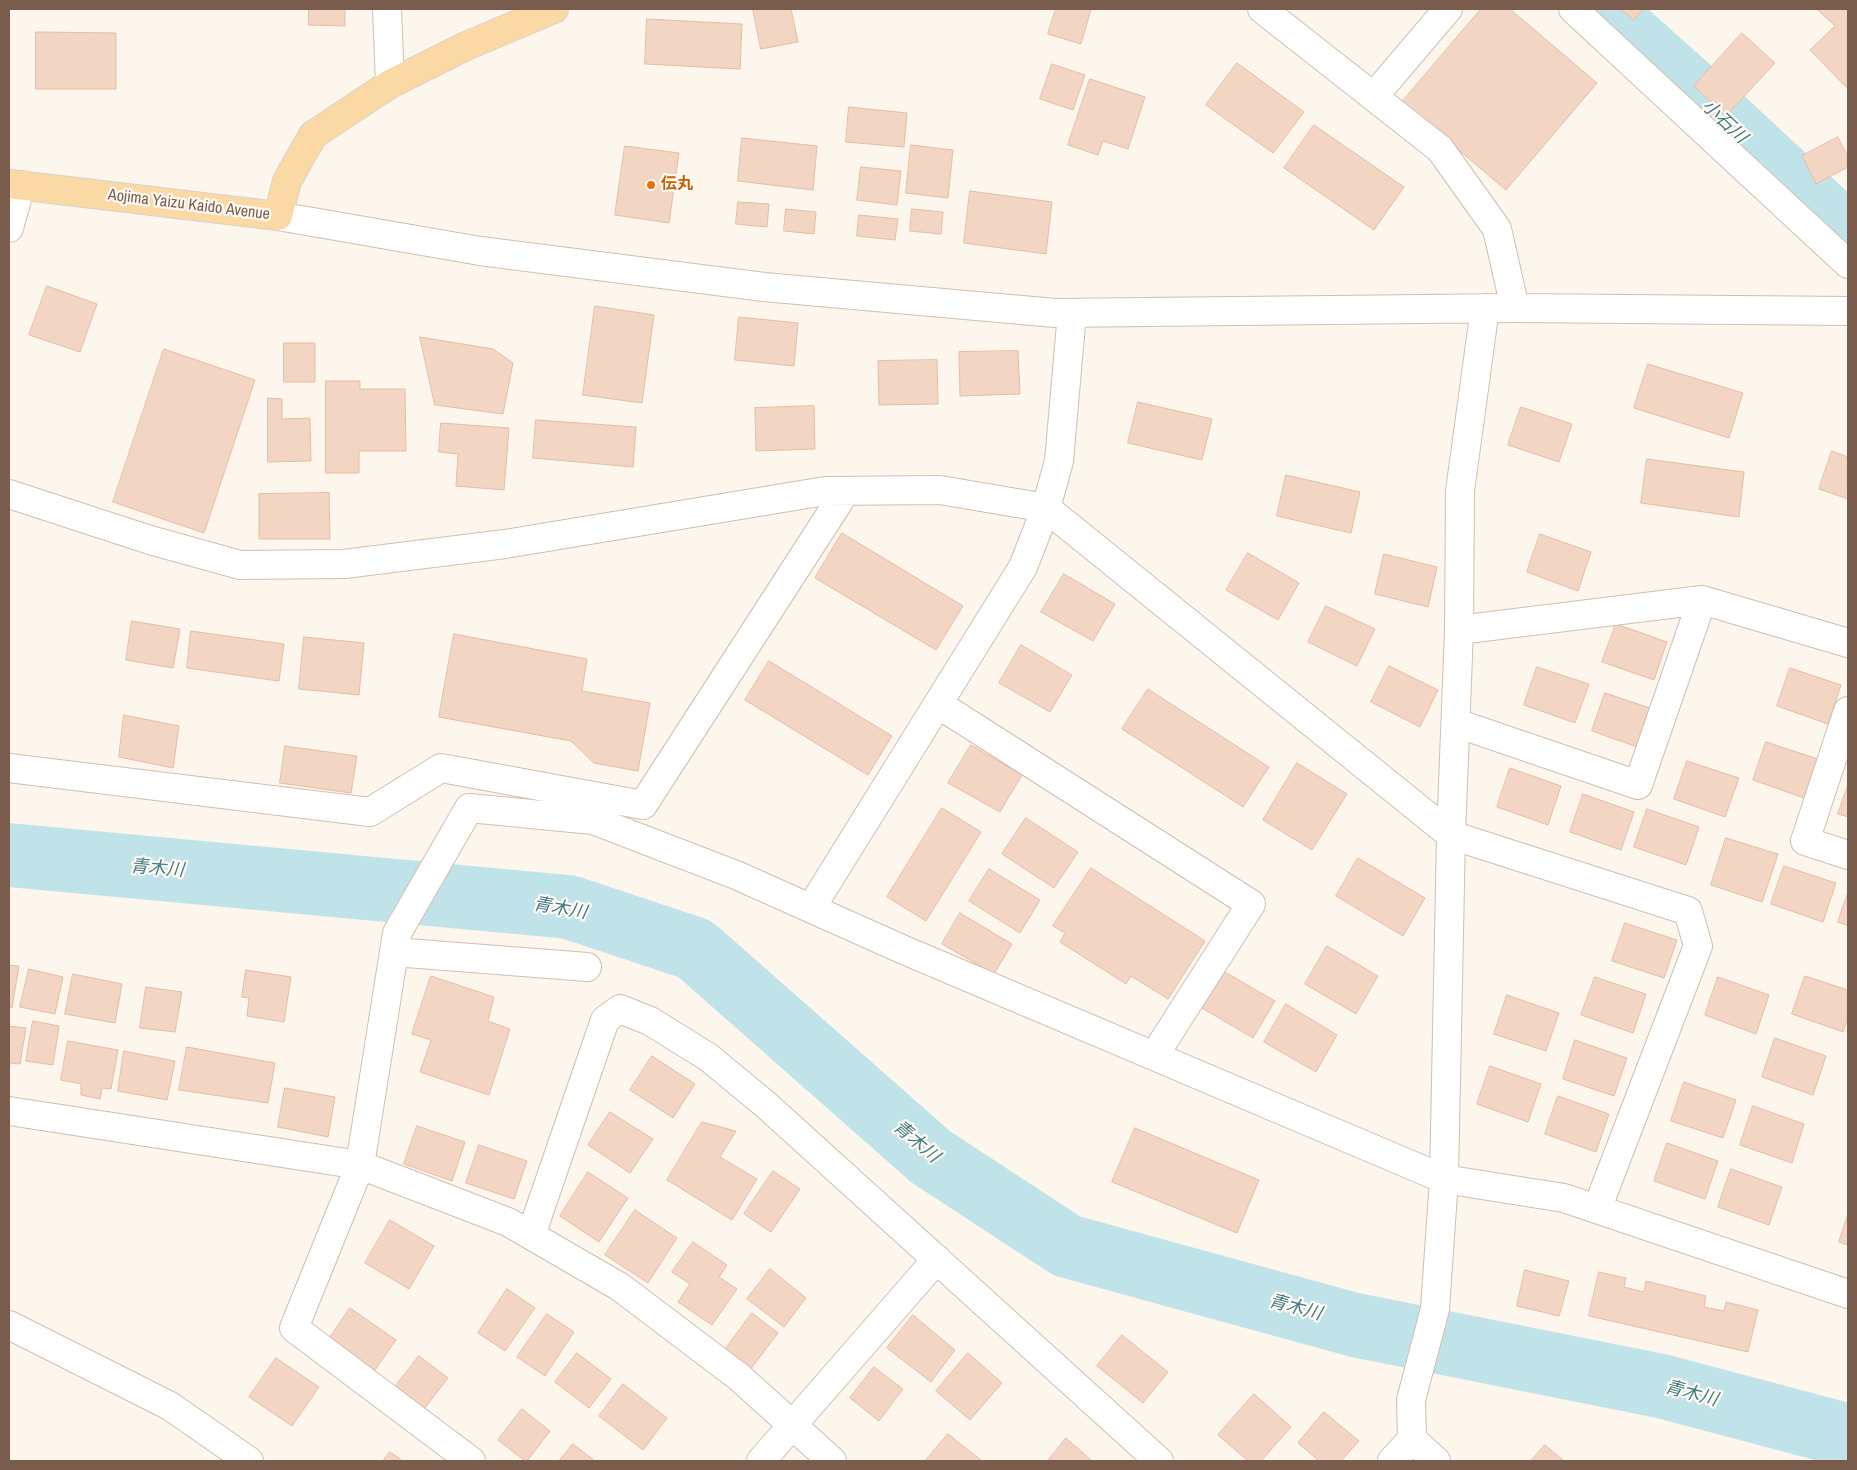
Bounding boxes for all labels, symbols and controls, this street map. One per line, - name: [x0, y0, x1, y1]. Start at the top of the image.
- water label: 小石川: [1697, 96, 1751, 148]
- place label: 伝丸: [661, 175, 693, 195]
- marker: 伝丸: [645, 179, 657, 191]
- street label: Aojima Yaizu Kaido Avenue: [107, 186, 271, 224]
- water label: 青木川: [129, 856, 185, 882]
- water label: 青木川: [532, 894, 588, 924]
- water label: 青木川: [888, 1116, 944, 1168]
- water label: 青木川: [1266, 1291, 1324, 1325]
- water label: 青木川: [1662, 1377, 1720, 1411]

